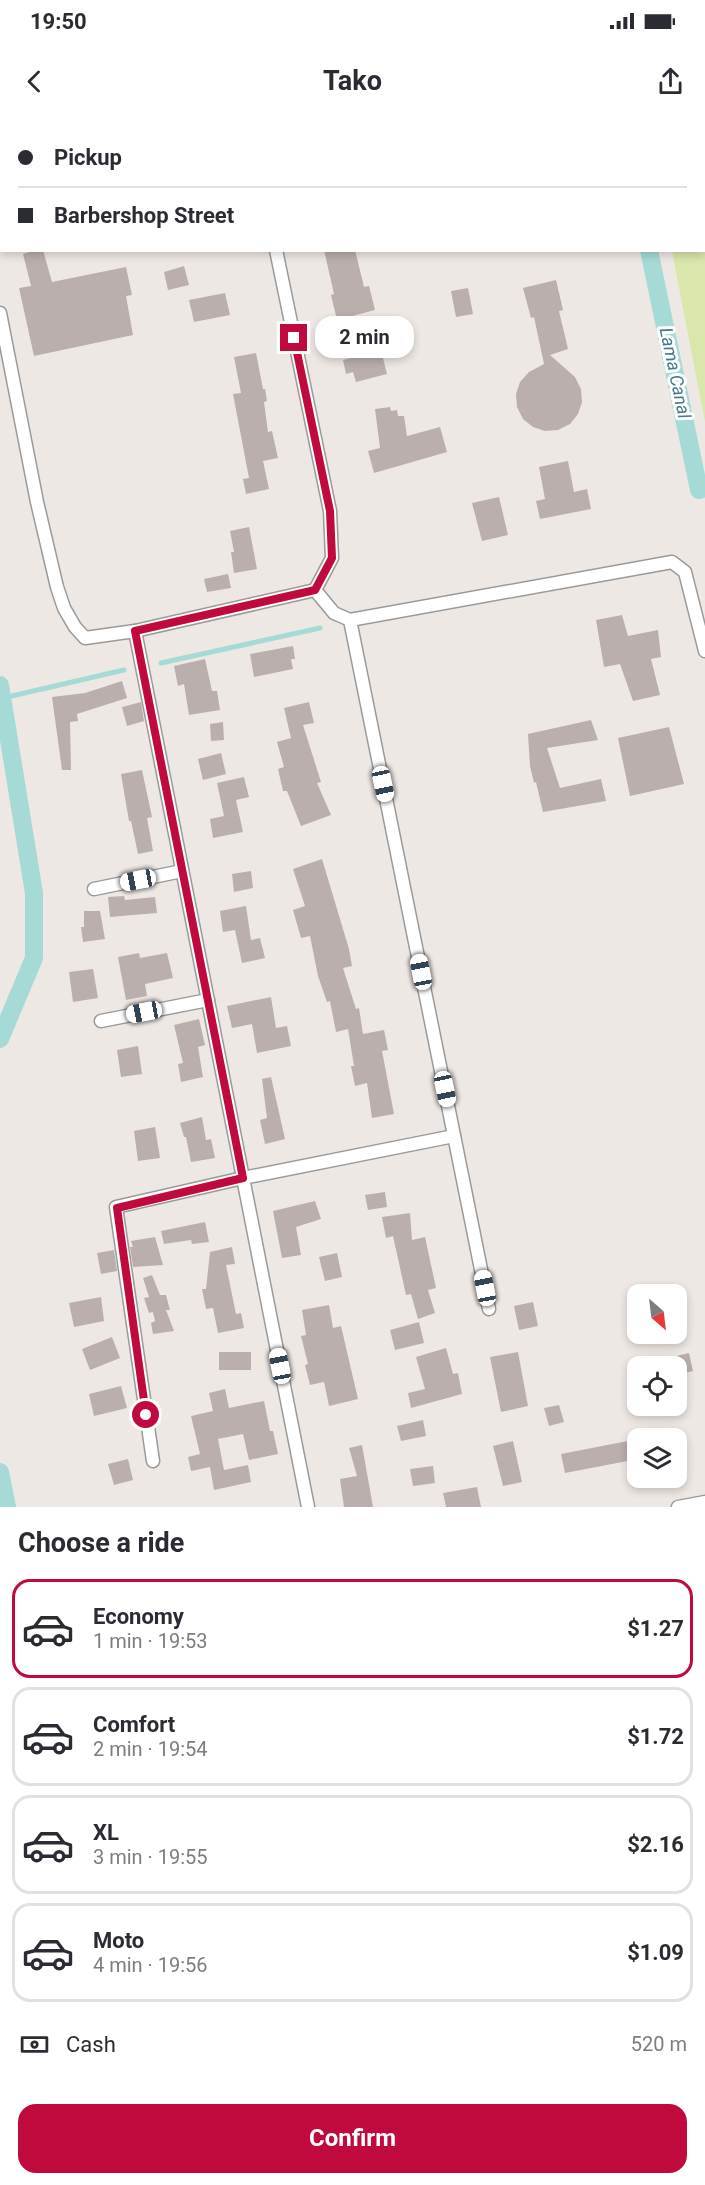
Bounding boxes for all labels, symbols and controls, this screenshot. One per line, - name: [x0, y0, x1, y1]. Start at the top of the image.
- text: 19:50: [30, 9, 87, 34]
- icon: back: [18, 65, 51, 98]
- text: Tako: [323, 65, 382, 97]
- icon: share: [654, 65, 687, 98]
- text: Pickup: [54, 145, 122, 170]
- text: Barbershop Street: [54, 203, 234, 228]
- callout: 2 min: [315, 317, 414, 359]
- route end: [280, 324, 307, 351]
- text: 2 min: [339, 325, 390, 349]
- water label: Lama Canal: [656, 326, 696, 421]
- car: [370, 765, 396, 803]
- car: [119, 868, 157, 892]
- car: [409, 953, 433, 991]
- car: [125, 1000, 163, 1024]
- car: [432, 1070, 458, 1108]
- car: [473, 1269, 497, 1307]
- north arrow: [627, 1284, 687, 1344]
- map controls: [627, 1284, 687, 1488]
- car: [268, 1347, 292, 1385]
- button: locate: [627, 1356, 687, 1416]
- route start: [132, 1401, 159, 1428]
- button: layers: [627, 1428, 687, 1488]
- text: Choose a ride: [18, 1527, 184, 1559]
- icon: car: [21, 1602, 75, 1656]
- text: Economy: [93, 1604, 184, 1629]
- text: $1.27: [627, 1616, 684, 1641]
- text: 1 min · 19:53: [93, 1629, 208, 1653]
- icon: car: [21, 1710, 75, 1764]
- text: Comfort: [93, 1712, 175, 1737]
- text: $1.72: [627, 1724, 684, 1749]
- text: 2 min · 19:54: [93, 1737, 208, 1761]
- icon: car: [21, 1818, 75, 1872]
- text: XL: [93, 1820, 119, 1845]
- text: $2.16: [627, 1832, 684, 1857]
- text: 3 min · 19:55: [93, 1845, 208, 1869]
- icon: car: [21, 1926, 75, 1980]
- text: Moto: [93, 1928, 144, 1953]
- text: $1.09: [627, 1940, 684, 1965]
- text: 4 min · 19:56: [93, 1953, 208, 1977]
- icon: cash: [18, 2028, 51, 2061]
- text: Cash: [66, 2032, 116, 2057]
- text: 520 m: [631, 2032, 687, 2056]
- button: Confirm: [18, 2104, 687, 2173]

